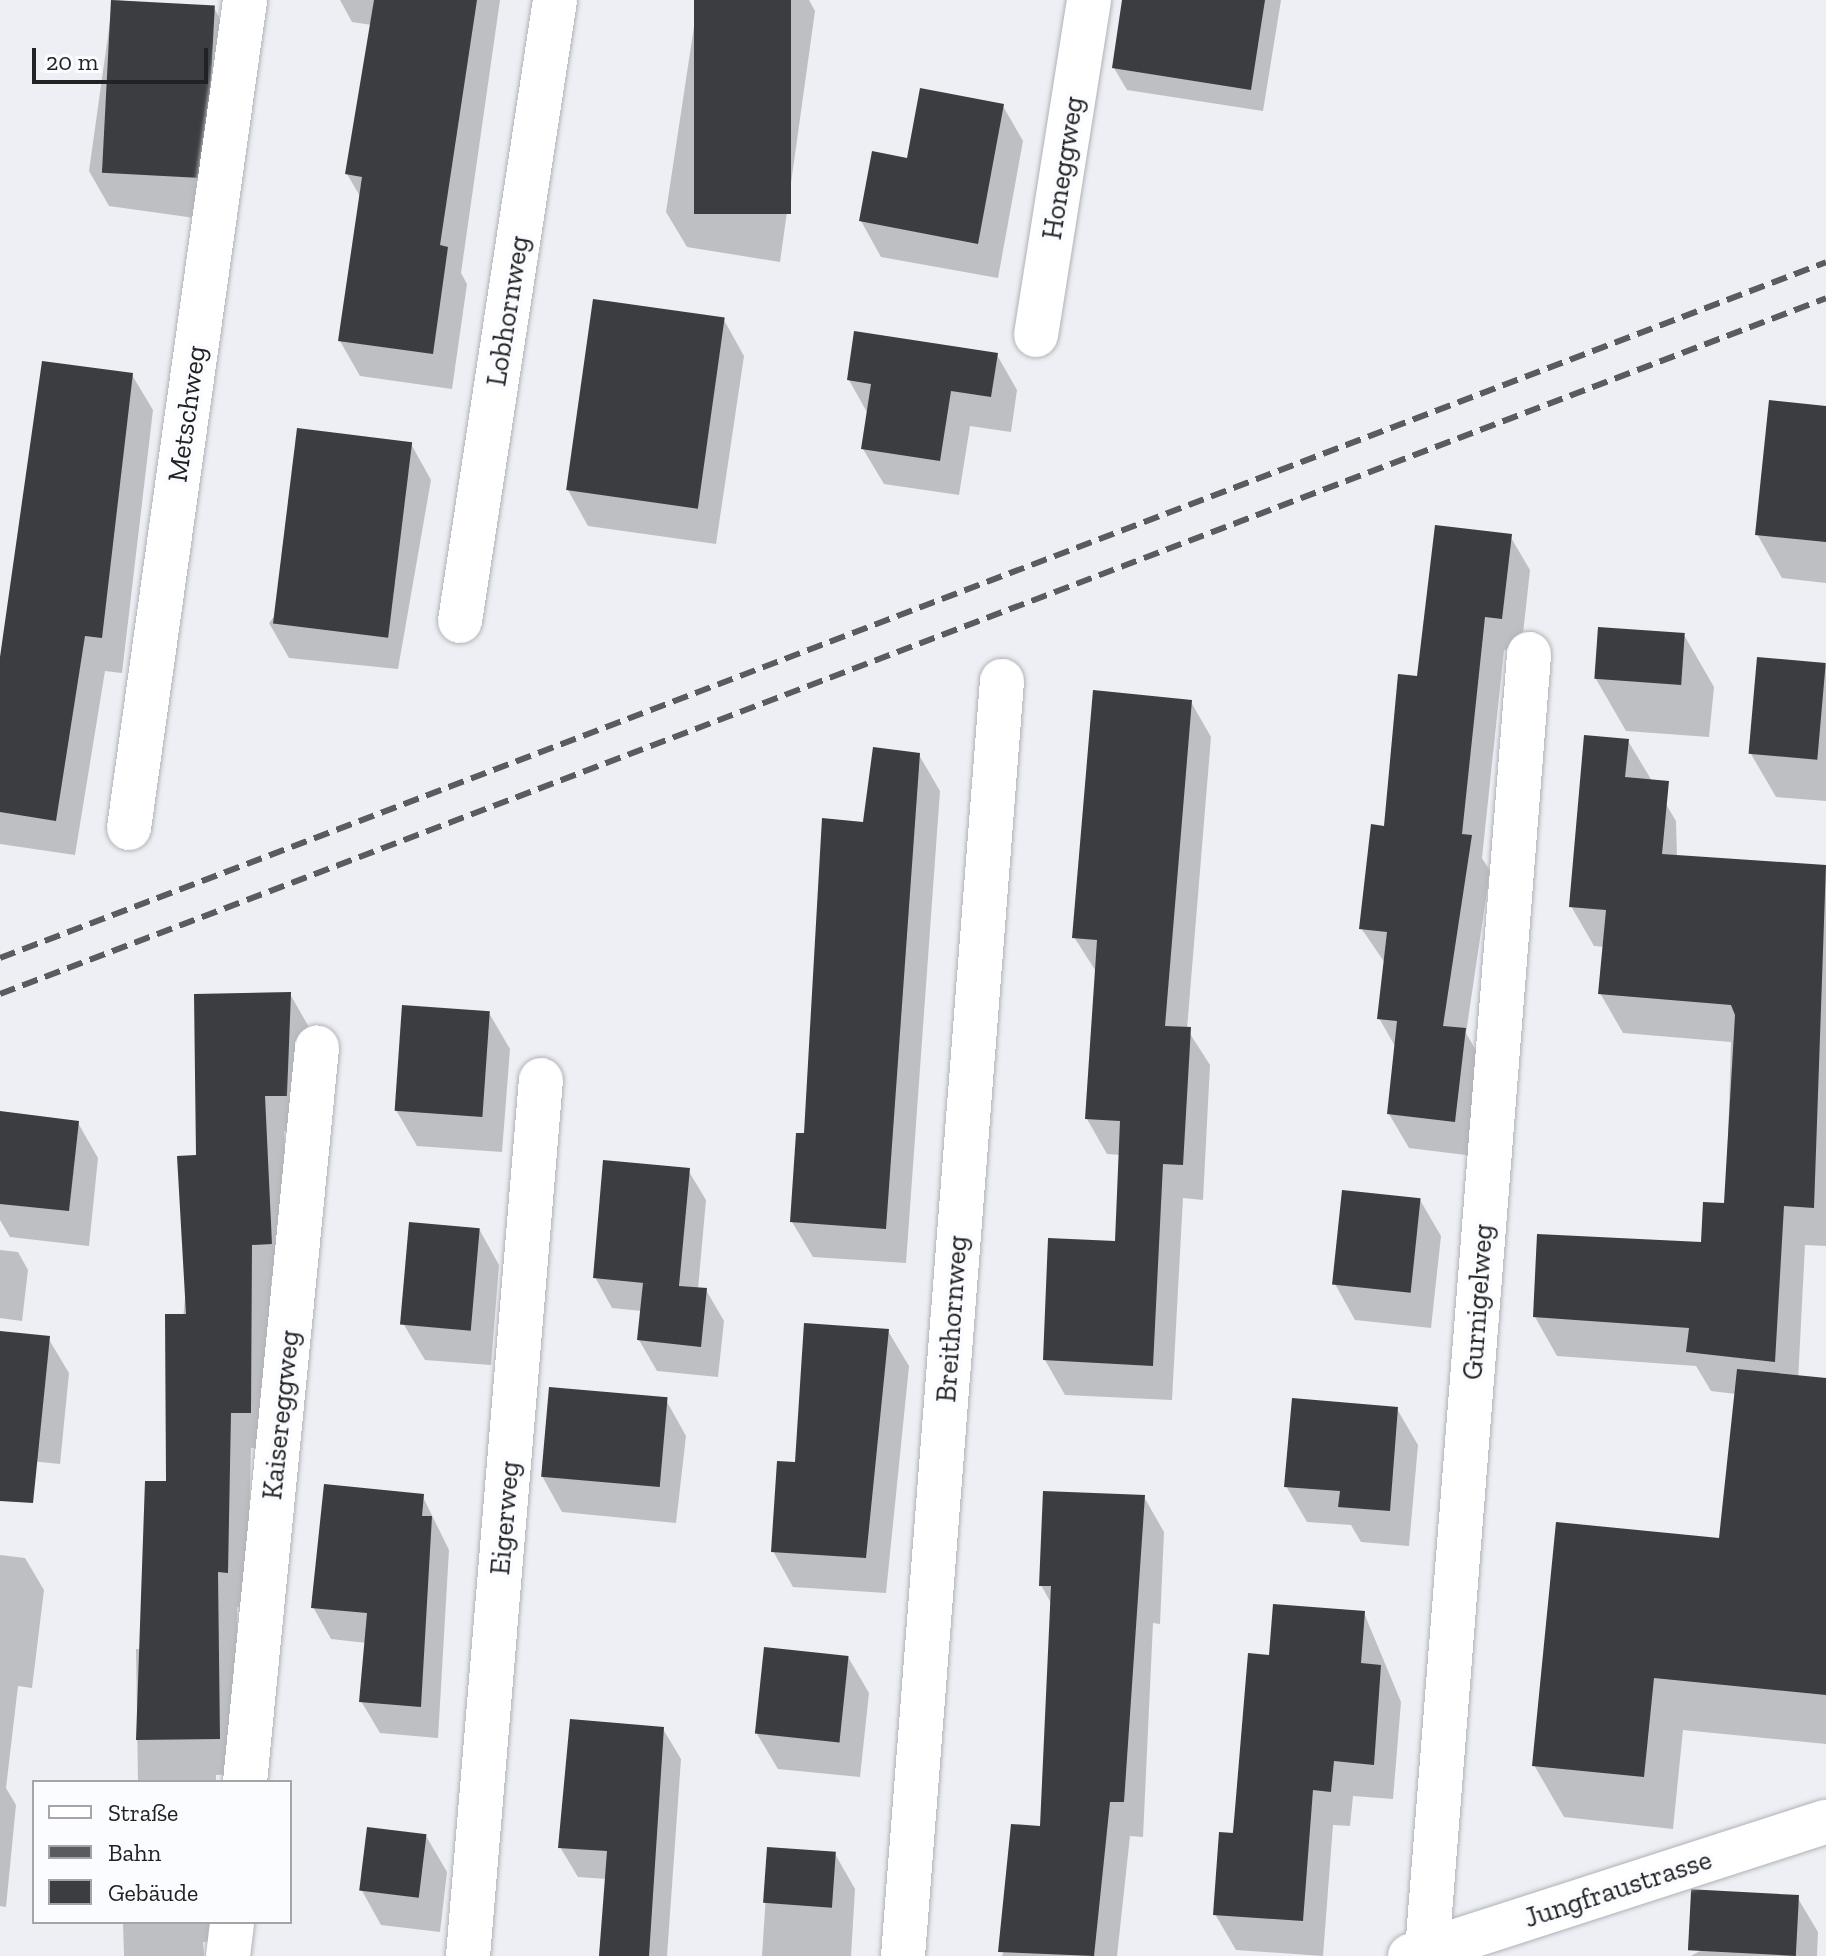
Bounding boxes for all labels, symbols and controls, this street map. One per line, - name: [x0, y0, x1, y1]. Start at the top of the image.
- scale bar: [36, 32, 212, 82]
- text: 20 m: [46, 47, 98, 76]
- street label: Honeggweg: [1035, 94, 1091, 242]
- street label: Lobhornweg: [480, 234, 536, 388]
- street label: Metschweg: [161, 344, 213, 484]
- street label: Gurnigelweg: [1456, 1223, 1500, 1381]
- street label: Breithornweg: [929, 1235, 975, 1403]
- street label: Kaisereggweg: [255, 1329, 307, 1501]
- street label: Eigerweg: [483, 1460, 527, 1576]
- legend: [32, 1780, 292, 1924]
- text: Straße: [108, 1798, 178, 1827]
- text: Bahn: [108, 1838, 161, 1867]
- street label: Jungfraustrasse: [1520, 1843, 1716, 1935]
- text: Gebäude: [108, 1878, 198, 1907]

